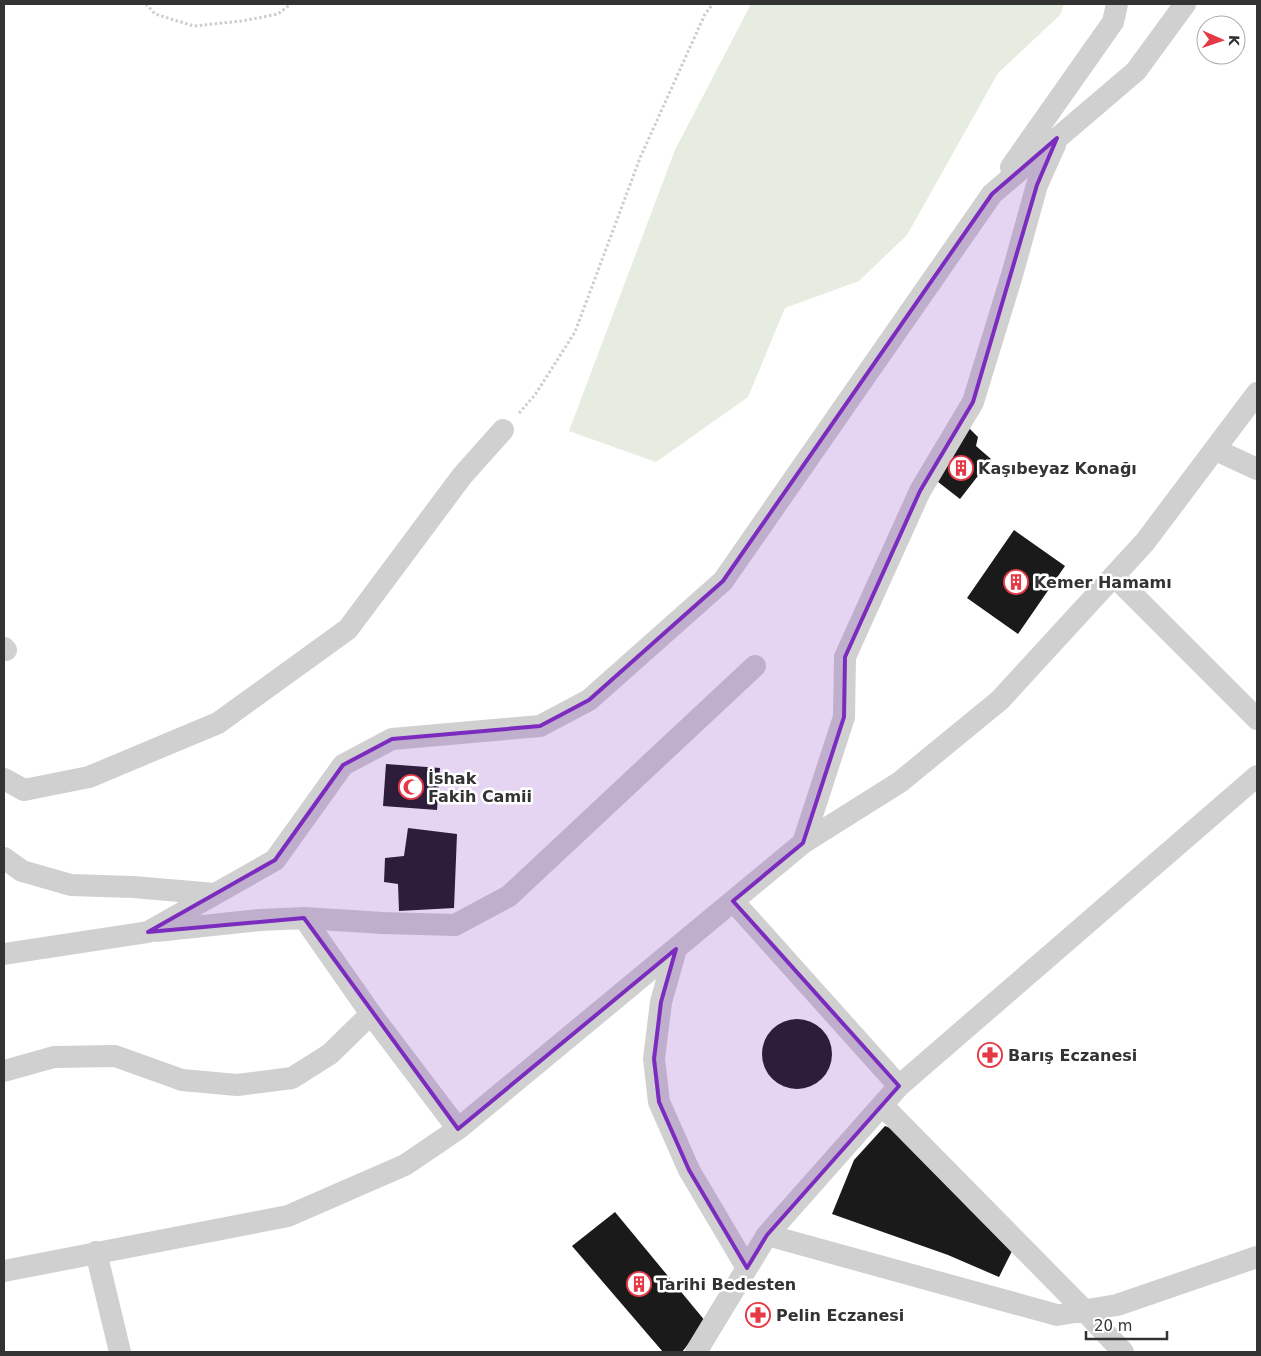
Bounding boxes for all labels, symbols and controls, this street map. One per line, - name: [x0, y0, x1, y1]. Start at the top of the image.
- north arrow: [1196, 15, 1246, 65]
- text: K: [1226, 35, 1242, 47]
- building icon: Kaşıbeyaz Konağı: [948, 455, 974, 481]
- place label: Kaşıbeyaz Konağı: [978, 459, 1137, 478]
- building icon: Kemer Hamamı: [1003, 569, 1029, 595]
- place label: Kemer Hamamı: [1034, 573, 1172, 592]
- place label: İshak Fakih Camii: [428, 769, 532, 806]
- mosque icon: İshak Fakih Camii: [398, 774, 424, 800]
- pharmacy icon: Barış Eczanesi: [977, 1042, 1003, 1068]
- place label: Barış Eczanesi: [1008, 1046, 1137, 1065]
- building icon: Tarihi Bedesten: [626, 1271, 652, 1297]
- place label: Tarihi Bedesten: [656, 1275, 796, 1294]
- pharmacy icon: Pelin Eczanesi: [745, 1302, 771, 1328]
- place label: Pelin Eczanesi: [776, 1306, 904, 1325]
- scale bar: [1086, 1308, 1167, 1340]
- text: 20 m: [1094, 1317, 1132, 1335]

